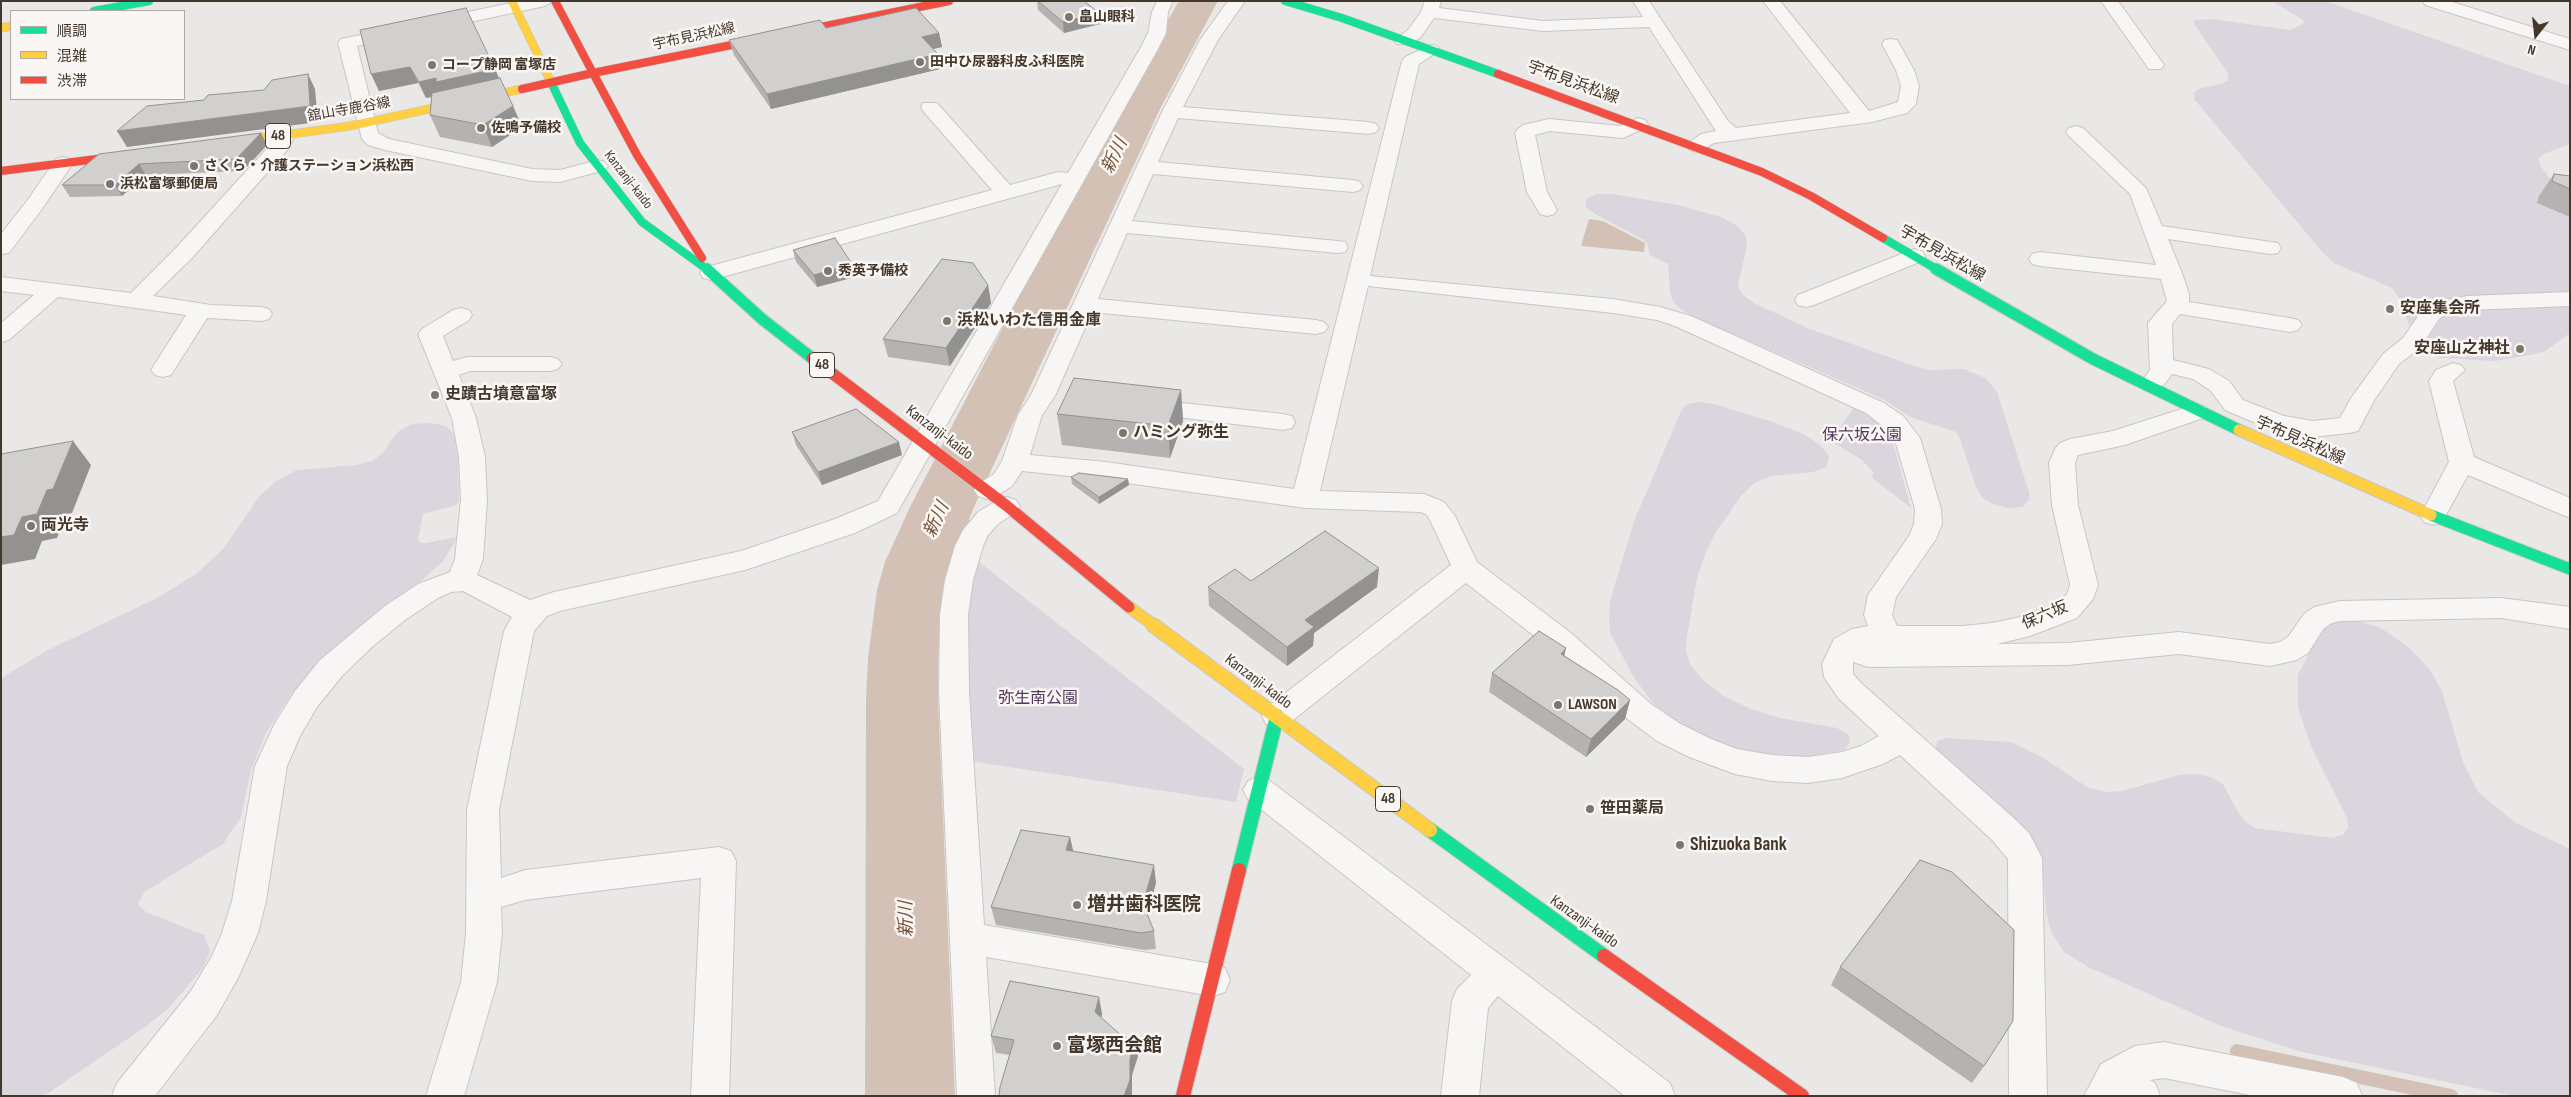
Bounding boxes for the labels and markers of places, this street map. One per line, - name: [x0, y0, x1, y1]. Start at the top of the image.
- place label: 畠山眼科: [1079, 9, 1135, 25]
- marker: 畠山眼科: [1063, 11, 1075, 23]
- place label: 田中ひ尿器科皮ふ科医院: [930, 54, 1084, 70]
- marker: 田中ひ尿器科皮ふ科医院: [914, 56, 926, 68]
- place label: コープ静岡 富塚店: [442, 57, 556, 73]
- marker: コープ静岡 富塚店: [426, 59, 438, 71]
- place label: 佐鳴予備校: [491, 120, 561, 136]
- marker: 佐鳴予備校: [475, 122, 487, 134]
- place label: さくら・介護ステーション浜松西: [204, 158, 414, 174]
- marker: さくら・介護ステーション浜松西: [188, 160, 200, 172]
- place label: 浜松富塚郵便局: [120, 176, 218, 192]
- marker: 浜松富塚郵便局: [104, 178, 116, 190]
- place label: 秀英予備校: [838, 263, 908, 279]
- marker: 秀英予備校: [822, 265, 834, 277]
- place label: 安座集会所: [2400, 299, 2480, 319]
- marker: 安座集会所: [2384, 303, 2396, 315]
- place label: 浜松いわた信用金庫: [957, 311, 1101, 331]
- marker: 浜松いわた信用金庫: [941, 315, 953, 327]
- place label: 安座山之神社: [2414, 339, 2510, 359]
- marker: 安座山之神社: [2514, 343, 2526, 355]
- place label: 史蹟古墳意富塚: [445, 385, 557, 405]
- marker: 史蹟古墳意富塚: [429, 389, 441, 401]
- place label: ハミング弥生: [1133, 423, 1229, 443]
- marker: ハミング弥生: [1117, 427, 1129, 439]
- place label: 両光寺: [41, 516, 89, 536]
- marker: 両光寺: [25, 520, 37, 532]
- place label: LAWSON: [1568, 695, 1617, 715]
- marker: LAWSON: [1552, 699, 1564, 711]
- place label: 笹田薬局: [1600, 799, 1664, 819]
- marker: 笹田薬局: [1584, 803, 1596, 815]
- place label: Shizuoka Bank: [1690, 834, 1787, 856]
- marker: Shizuoka Bank: [1674, 839, 1686, 851]
- place label: 増井歯科医院: [1087, 894, 1201, 916]
- marker: 増井歯科医院: [1071, 899, 1083, 911]
- place label: 富塚西会館: [1067, 1035, 1162, 1057]
- marker: 富塚西会館: [1051, 1040, 1063, 1052]

